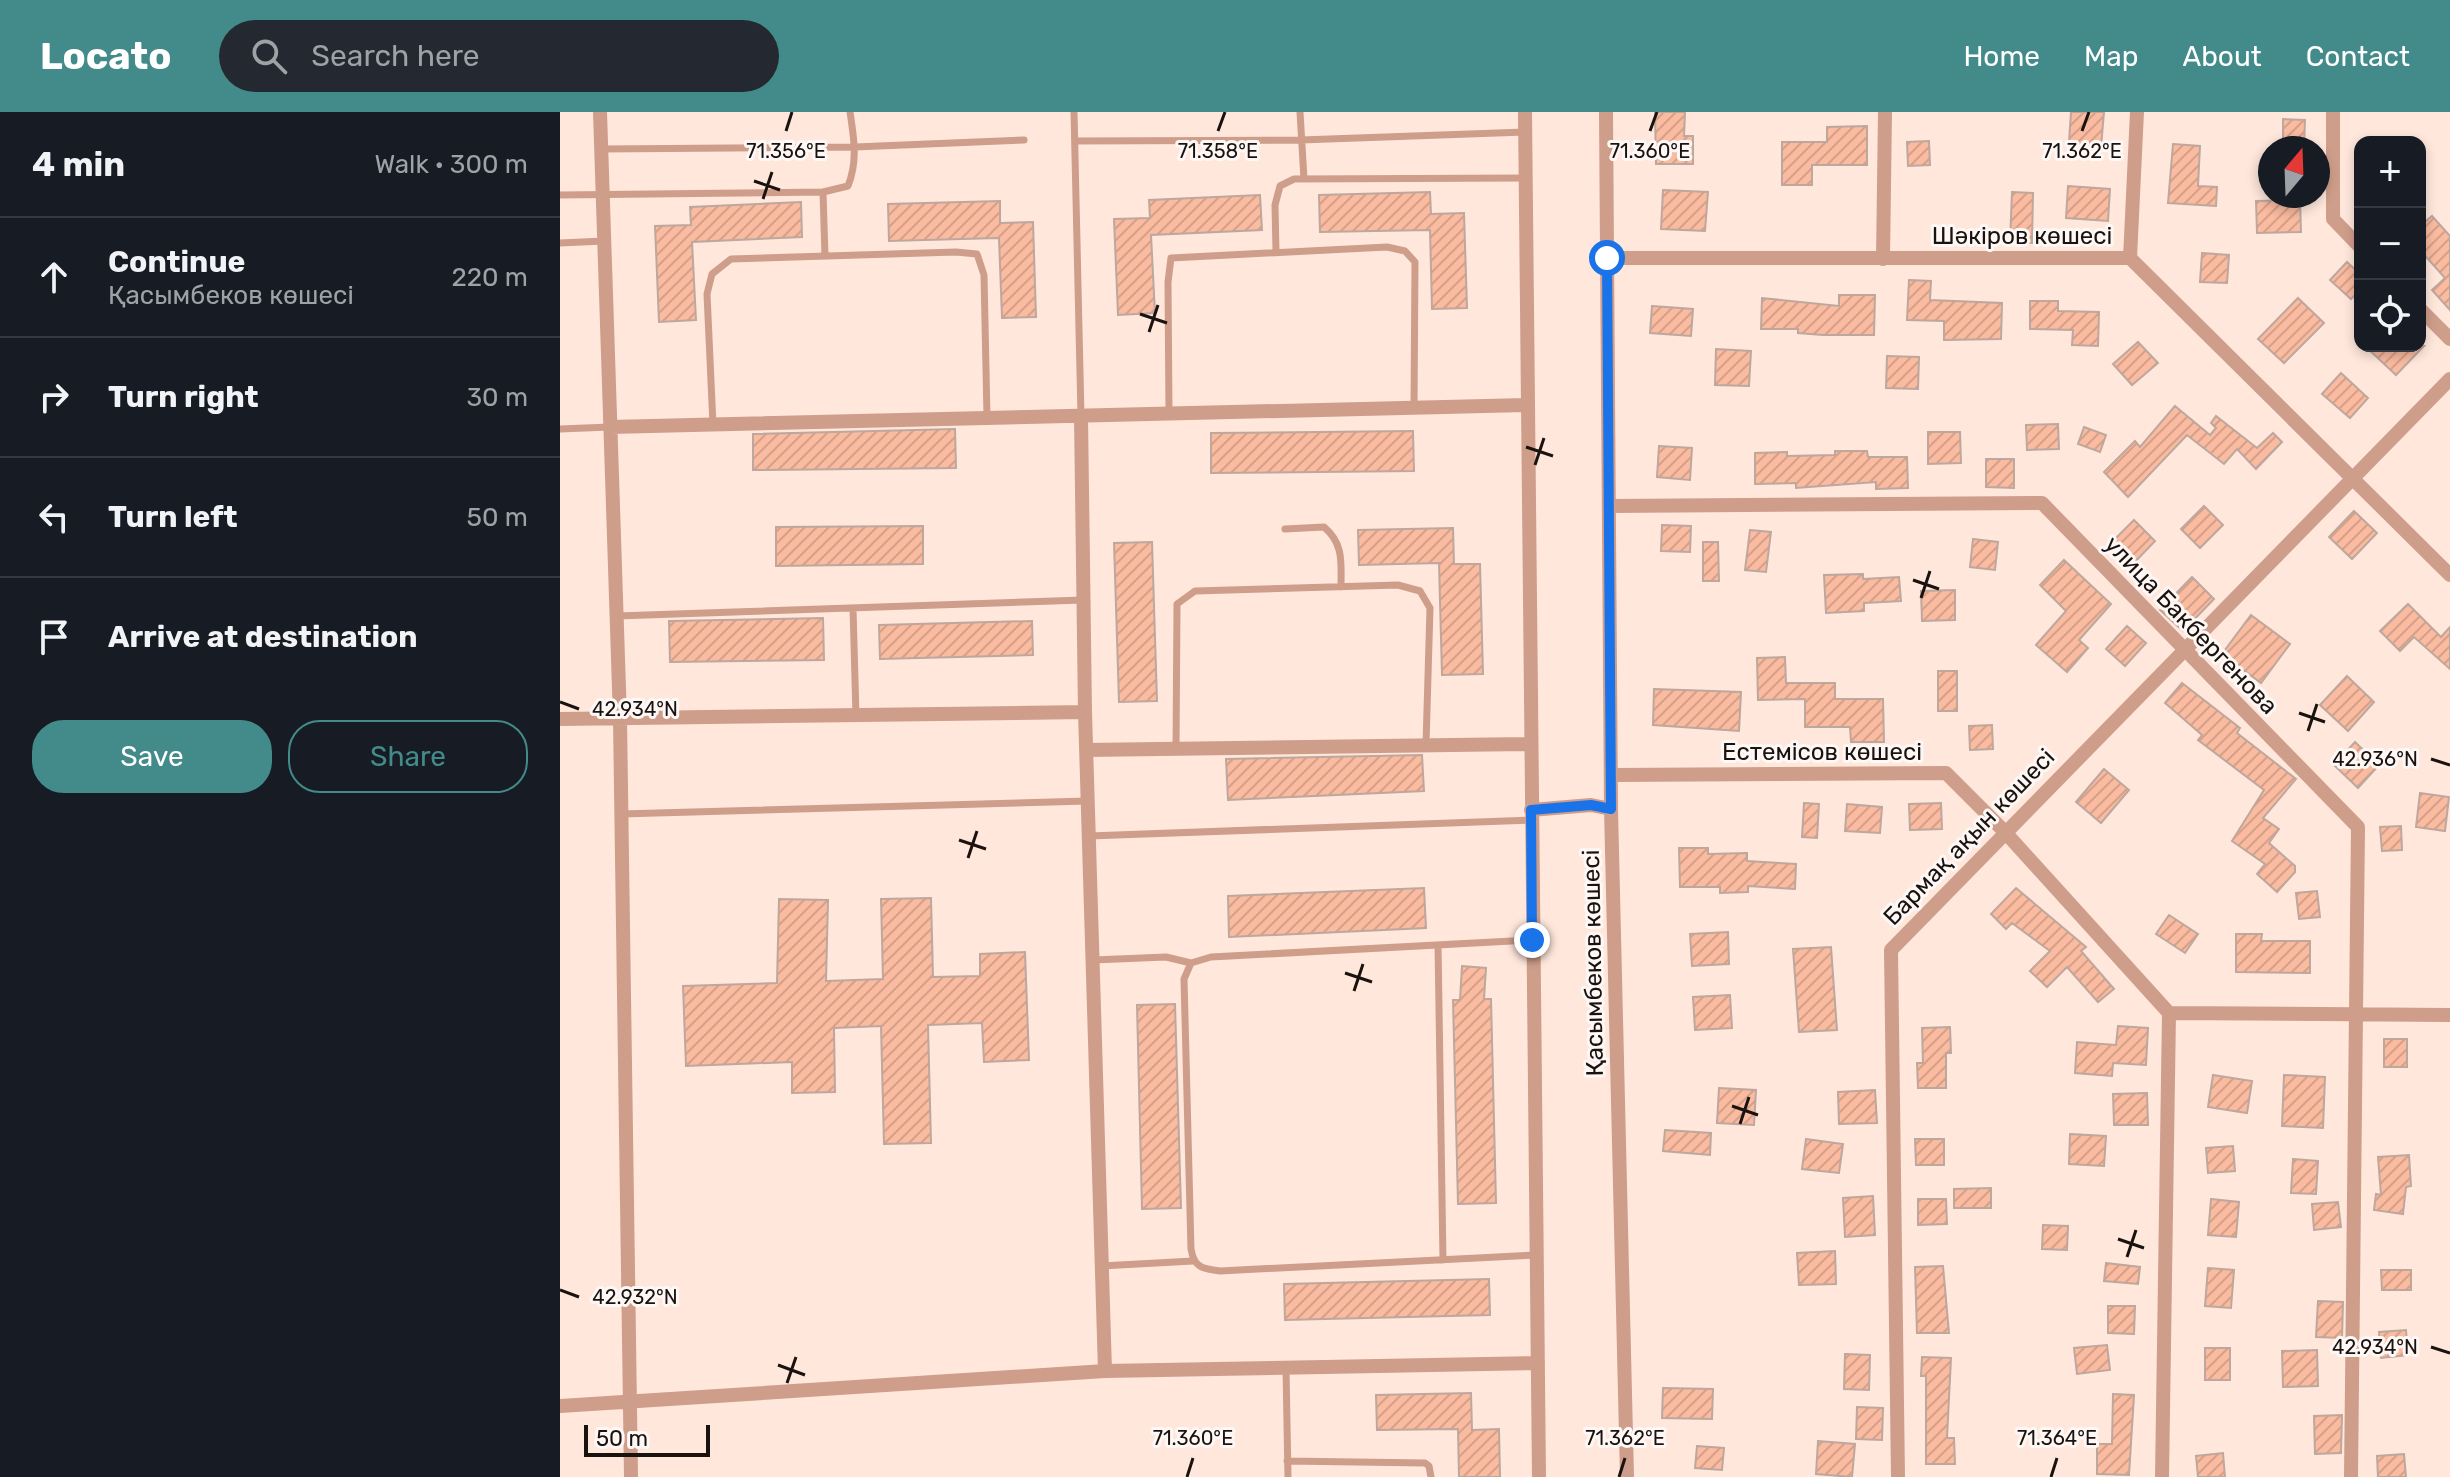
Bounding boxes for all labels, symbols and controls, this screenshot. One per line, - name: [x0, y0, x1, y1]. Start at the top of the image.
- search box: [219, 20, 779, 92]
- text: Locato: [40, 33, 171, 79]
- icon: search: [247, 34, 291, 78]
- text: Search here: [311, 38, 480, 74]
- text: Home: [1963, 40, 2040, 73]
- text: Map: [2084, 40, 2138, 73]
- text: About: [2182, 40, 2262, 73]
- text: Contact: [2306, 40, 2410, 73]
- north arrow: [2258, 136, 2330, 208]
- map controls: [2354, 136, 2426, 352]
- button: +: [2354, 136, 2426, 208]
- text: 71.356°E: [746, 139, 826, 163]
- text: 71.358°E: [1178, 139, 1258, 163]
- text: 71.360°E: [1610, 139, 1690, 163]
- text: 71.362°E: [2042, 139, 2122, 163]
- text: 4 min: [32, 144, 125, 185]
- text: Walk · 300 m: [374, 149, 528, 180]
- button: −: [2354, 208, 2426, 280]
- street label: Шәкіров көшесі: [1932, 222, 2112, 250]
- route start: [1589, 240, 1625, 276]
- text: Continue: [108, 244, 245, 280]
- icon: ahead: [32, 255, 76, 299]
- text: 220 m: [451, 262, 528, 293]
- text: Қасымбеков көшесі: [108, 280, 354, 311]
- button: locate: [2354, 280, 2426, 352]
- icon: right: [32, 375, 76, 419]
- text: Turn right: [108, 379, 259, 415]
- text: 30 m: [466, 382, 528, 413]
- icon: left: [32, 495, 76, 539]
- text: Turn left: [108, 499, 238, 535]
- text: 50 m: [467, 502, 528, 533]
- street label: улица Бакбергенова: [2099, 530, 2283, 720]
- icon: arrive: [32, 615, 76, 659]
- text: Arrive at destination: [108, 619, 418, 655]
- text: 42.934°N: [592, 697, 678, 721]
- button: Save: [32, 720, 272, 793]
- button: Share: [288, 720, 528, 793]
- street label: Естемісов көшесі: [1722, 738, 1922, 766]
- street label: Бармақ ақын көшесі: [1878, 743, 2060, 931]
- text: 42.936°N: [2332, 747, 2418, 771]
- street label: Қасымбеков көшесі: [1577, 849, 1609, 1077]
- route end: [1514, 922, 1550, 958]
- text: 42.932°N: [592, 1285, 678, 1309]
- text: 42.934°N: [2332, 1335, 2418, 1359]
- scale bar: [584, 1421, 710, 1457]
- text: 50 m: [596, 1425, 648, 1452]
- text: 71.360°E: [1153, 1426, 1233, 1450]
- text: 71.362°E: [1585, 1426, 1665, 1450]
- text: 71.364°E: [2017, 1426, 2097, 1450]

